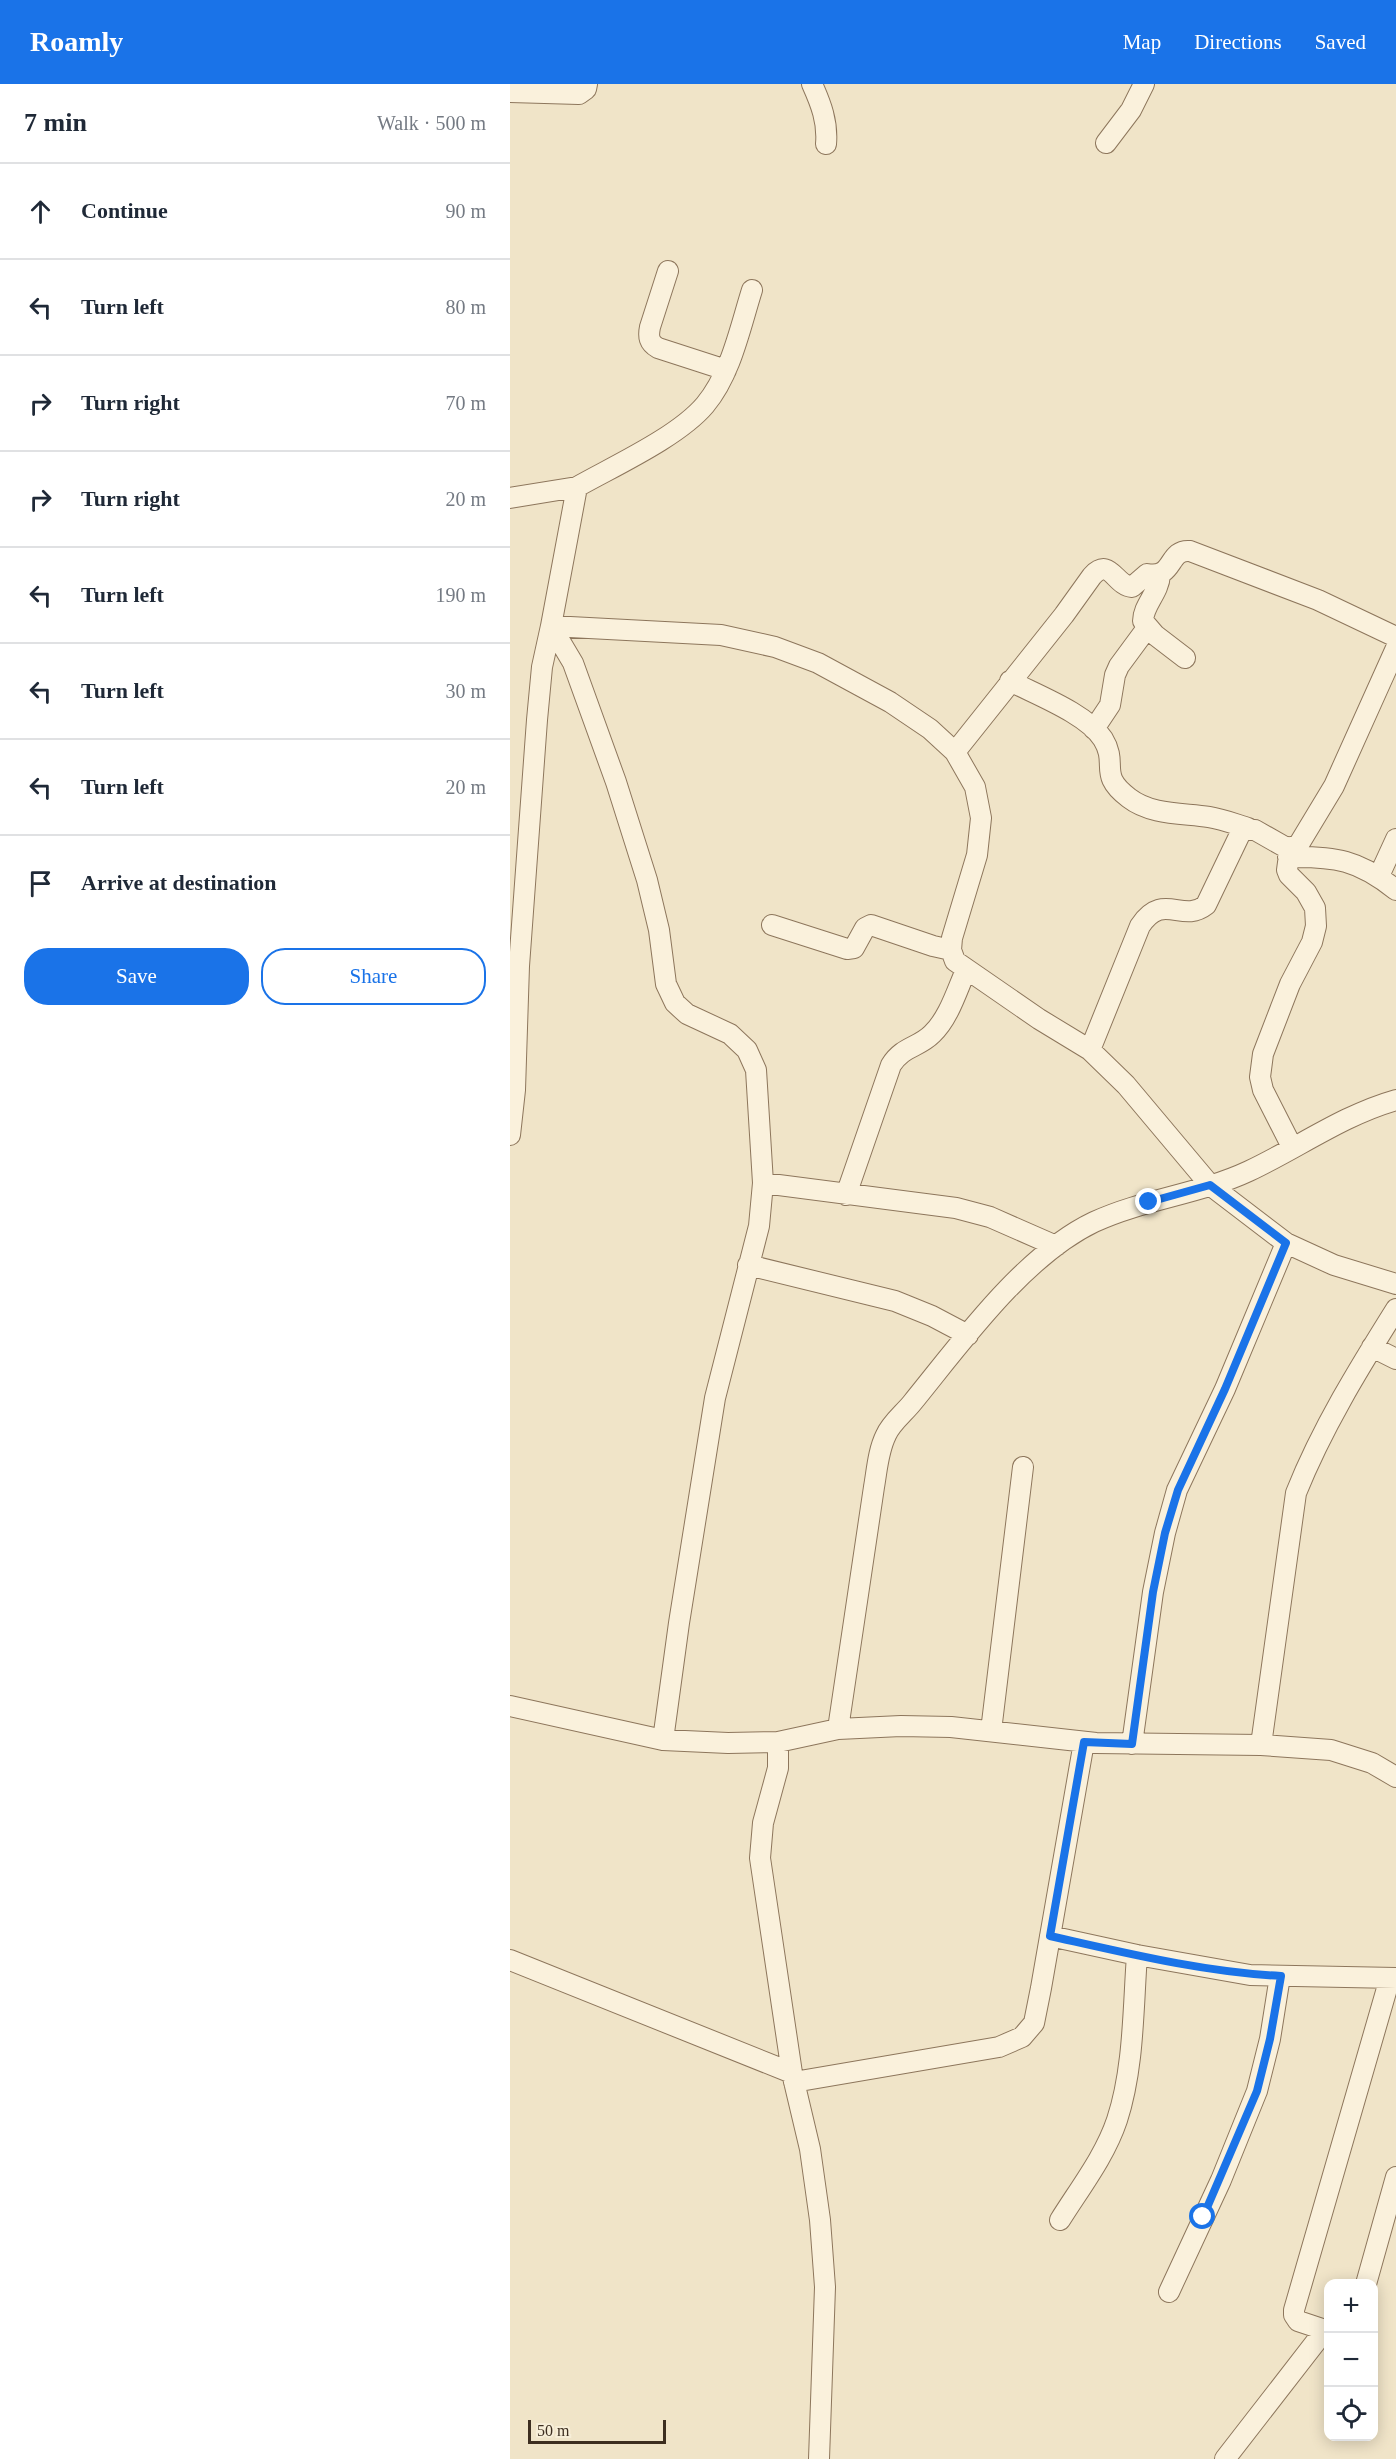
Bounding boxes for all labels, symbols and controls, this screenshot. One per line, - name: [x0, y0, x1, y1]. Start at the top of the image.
- text: Roamly: [30, 26, 123, 57]
- text: Map: [1123, 30, 1161, 54]
- text: Directions: [1194, 30, 1282, 54]
- text: Saved: [1315, 30, 1366, 54]
- text: 7 min: [24, 108, 87, 137]
- text: Walk · 500 m: [377, 112, 486, 134]
- icon: ahead: [24, 195, 57, 228]
- text: Continue: [81, 198, 168, 223]
- text: 90 m: [445, 200, 486, 222]
- icon: left: [24, 291, 57, 324]
- text: Turn left: [81, 294, 164, 319]
- text: 80 m: [445, 296, 486, 318]
- icon: right: [24, 387, 57, 420]
- text: Turn right: [81, 390, 180, 415]
- text: 70 m: [445, 392, 486, 414]
- icon: right: [24, 483, 57, 516]
- text: Turn right: [81, 486, 180, 511]
- text: 20 m: [445, 488, 486, 510]
- icon: left: [24, 579, 57, 612]
- text: Turn left: [81, 582, 164, 607]
- text: 190 m: [435, 584, 486, 606]
- icon: left: [24, 675, 57, 708]
- text: Turn left: [81, 678, 164, 703]
- text: 30 m: [445, 680, 486, 702]
- icon: left: [24, 771, 57, 804]
- text: Turn left: [81, 774, 164, 799]
- text: 20 m: [445, 776, 486, 798]
- icon: arrive: [24, 867, 57, 900]
- text: Arrive at destination: [81, 870, 277, 895]
- button: Save: [24, 948, 249, 1005]
- button: Share: [261, 948, 486, 1005]
- route end: [1135, 1188, 1161, 1214]
- route start: [1189, 2203, 1215, 2229]
- map controls: [1324, 2279, 1378, 2441]
- button: +: [1324, 2279, 1378, 2333]
- button: −: [1324, 2333, 1378, 2387]
- button: locate: [1324, 2387, 1378, 2441]
- scale bar: [528, 2417, 666, 2444]
- text: 50 m: [537, 2422, 569, 2439]

